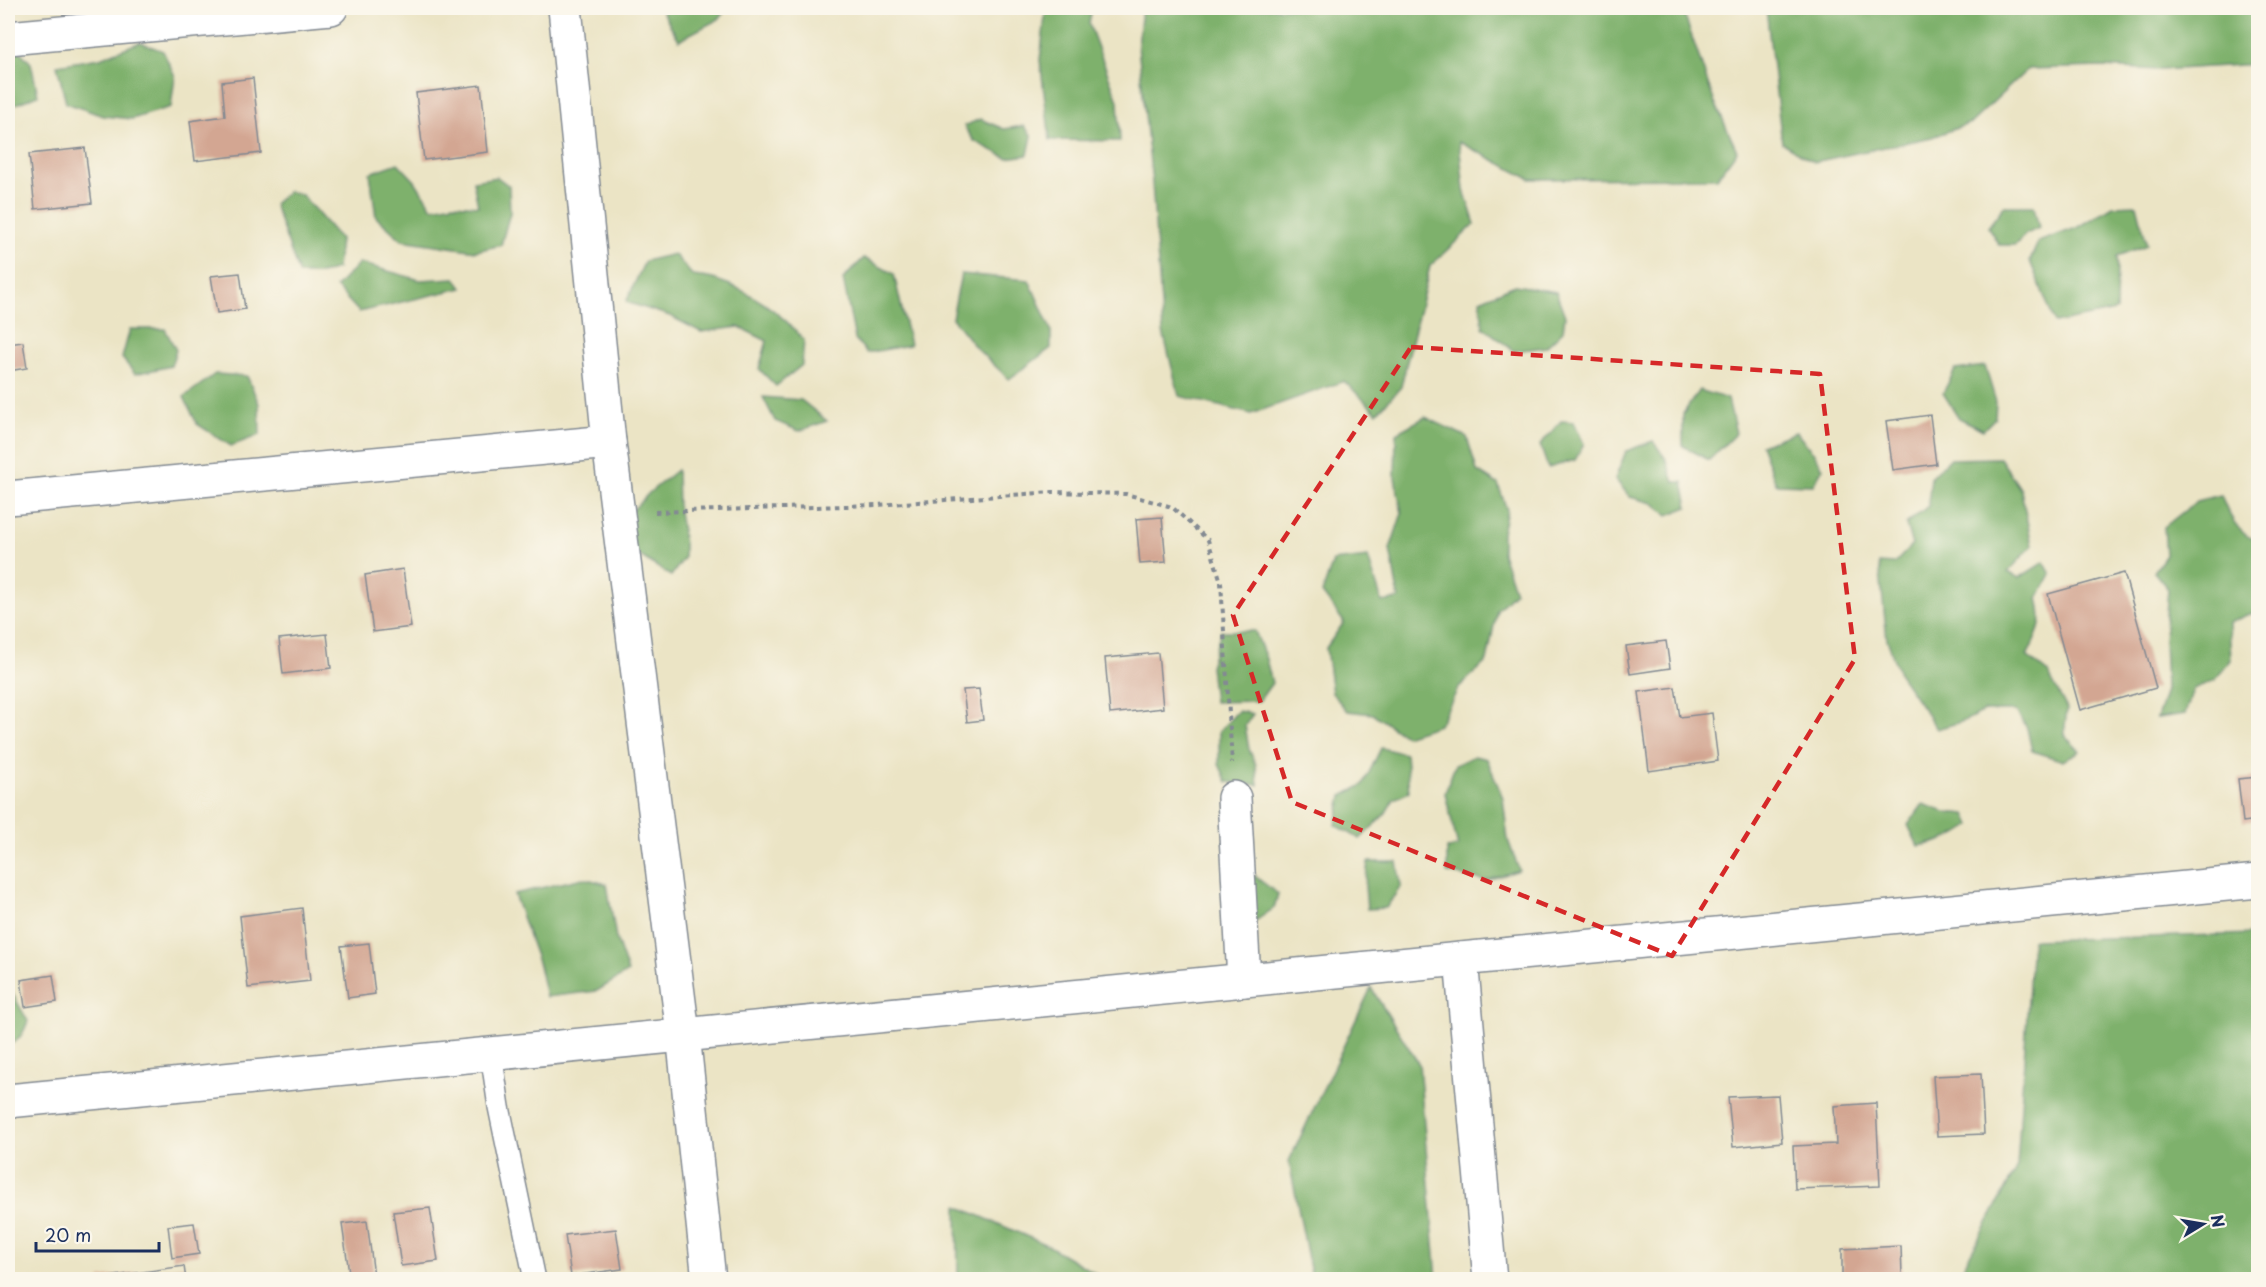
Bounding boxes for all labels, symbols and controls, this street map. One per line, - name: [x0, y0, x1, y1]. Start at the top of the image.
- north arrow: [2173, 1194, 2233, 1254]
- text: N: [2206, 1212, 2232, 1229]
- scale bar: [36, 1215, 159, 1253]
- text: 20 m: [45, 1221, 91, 1248]

